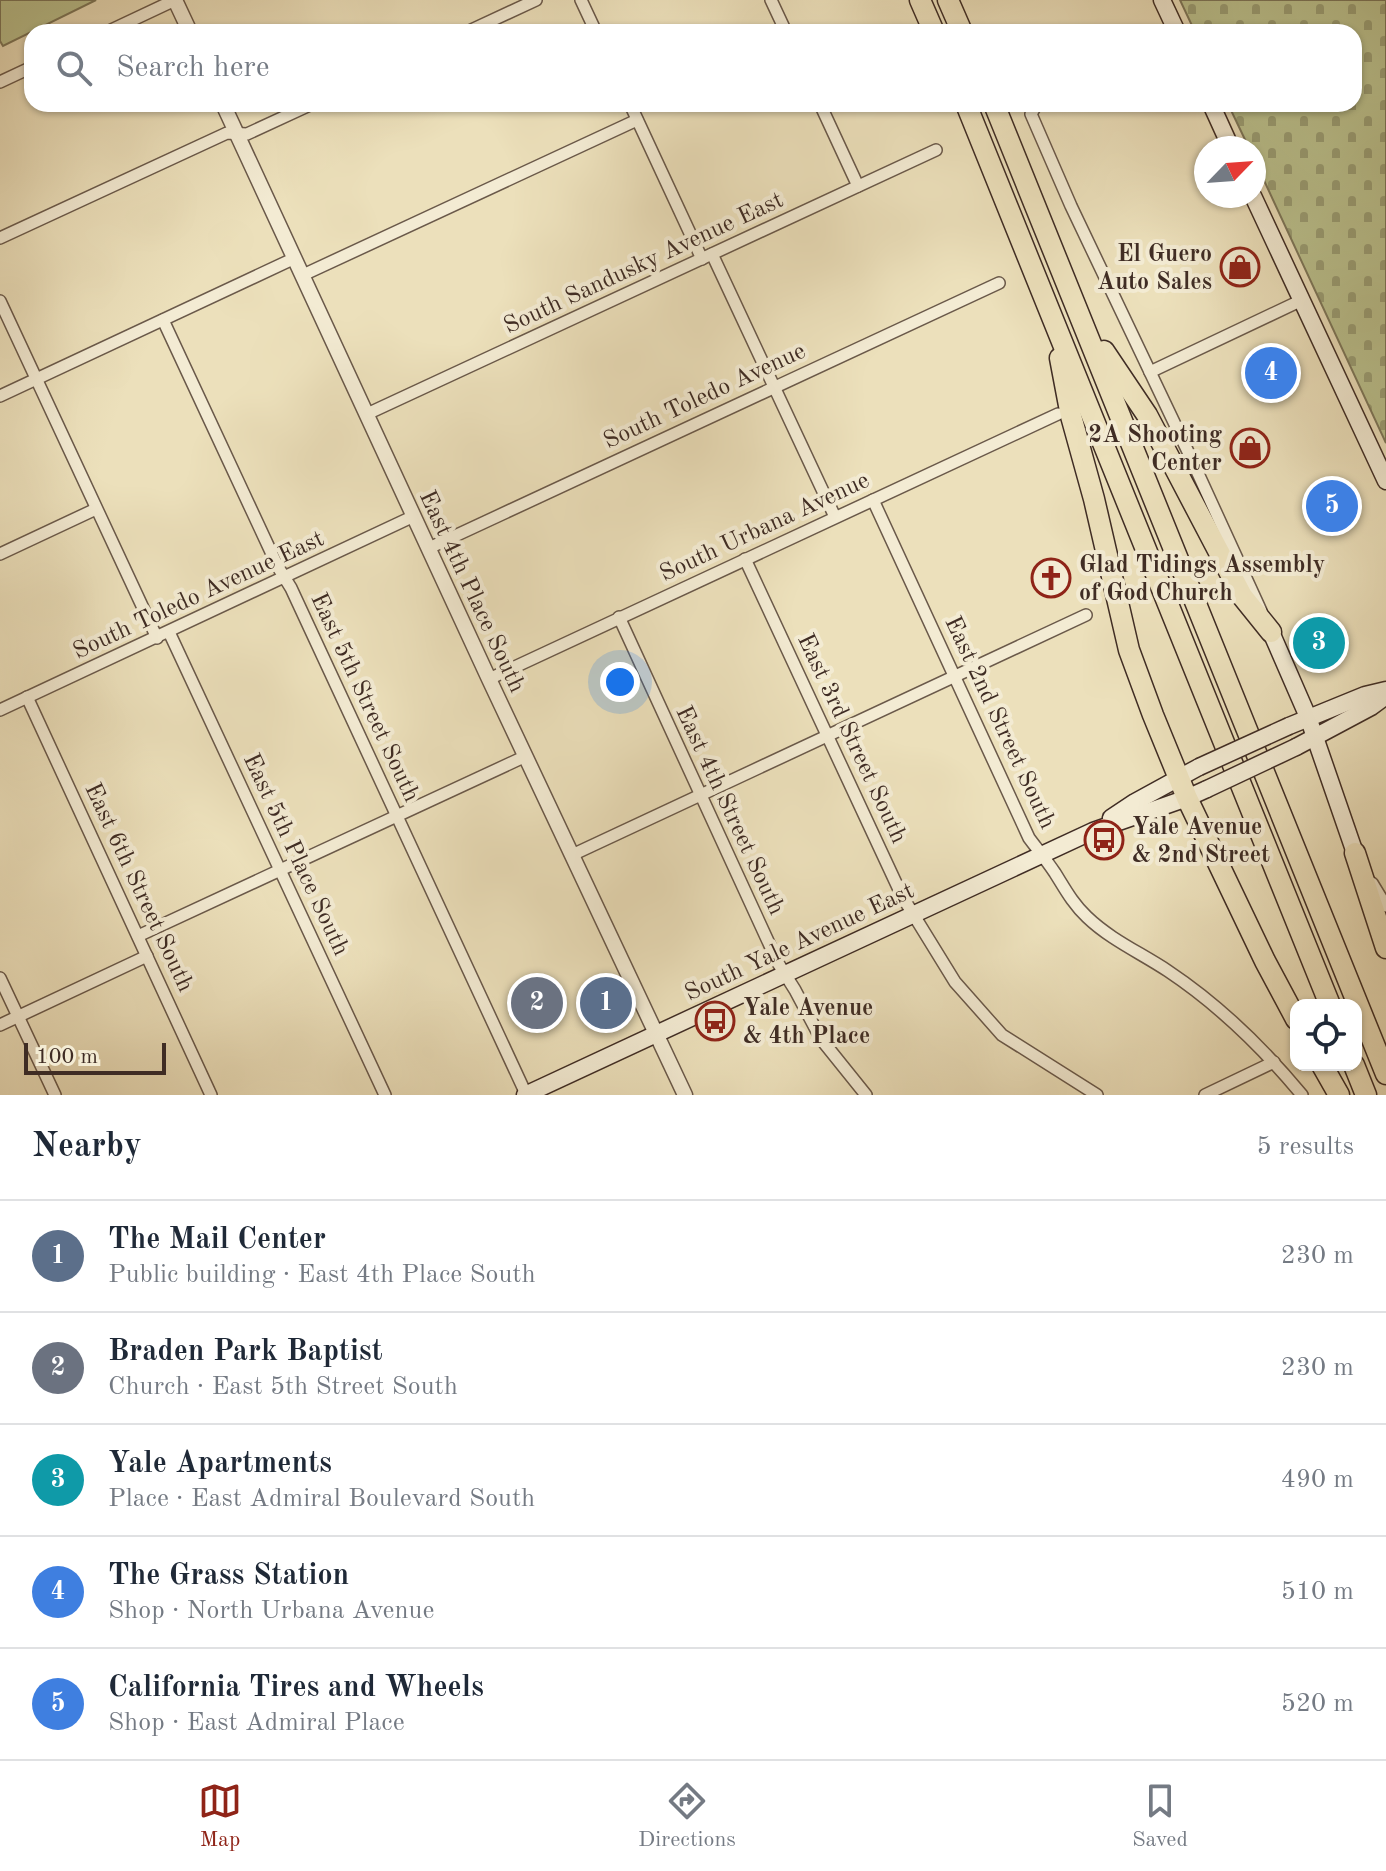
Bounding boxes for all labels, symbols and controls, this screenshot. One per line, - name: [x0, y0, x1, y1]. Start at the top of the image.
- search box: [24, 24, 1362, 112]
- icon: search: [52, 46, 96, 90]
- text: Search here: [116, 53, 270, 83]
- north arrow: [1194, 136, 1266, 208]
- street label: South Sandusky Avenue East: [500, 188, 787, 339]
- place label: El Guero Auto Sales: [1097, 243, 1212, 295]
- shop icon: El Guero Auto Sales: [1219, 246, 1261, 288]
- street label: South Toledo Avenue: [600, 339, 810, 454]
- pin: 4: [1245, 343, 1297, 403]
- place label: 2A Shooting Center: [1088, 424, 1223, 476]
- shop icon: 2A Shooting Center: [1229, 427, 1271, 469]
- street label: South Urbana Avenue: [656, 469, 873, 587]
- pin: 5: [1306, 476, 1358, 536]
- street label: East 4th Place South: [414, 487, 529, 697]
- street label: South Toledo Avenue East: [70, 527, 328, 665]
- place label: Glad Tidings Assembly of God Church: [1079, 554, 1325, 606]
- church icon: Glad Tidings Assembly of God Church: [1030, 557, 1072, 599]
- street label: East 5th Street South: [305, 590, 423, 806]
- street label: East 2nd Street South: [939, 613, 1059, 833]
- pin: 3: [1293, 613, 1345, 673]
- street label: East 3rd Street South: [792, 630, 910, 847]
- your location: [600, 662, 640, 702]
- street label: East 4th Street South: [670, 703, 788, 919]
- street label: East 5th Place South: [238, 750, 353, 960]
- street label: East 6th Street South: [79, 780, 197, 996]
- place label: Yale Avenue & 2nd Street: [1132, 816, 1270, 868]
- bus stop icon: Yale Avenue & 2nd Street: [1083, 819, 1125, 861]
- street label: South Yale Avenue East: [681, 879, 918, 1007]
- pin: 2: [511, 973, 563, 1033]
- pin: 1: [580, 973, 632, 1033]
- place label: Yale Avenue & 4th Place: [743, 997, 873, 1049]
- map controls: [1290, 999, 1362, 1071]
- button: locate: [1290, 999, 1362, 1071]
- bus stop icon: Yale Avenue & 4th Place: [694, 1000, 736, 1042]
- scale bar: [24, 1039, 166, 1075]
- text: 100 m: [36, 1046, 98, 1068]
- text: Nearby: [32, 1130, 142, 1164]
- text: 5 results: [1256, 1134, 1354, 1160]
- text: The Mail Center: [108, 1225, 326, 1255]
- text: 1: [50, 1243, 66, 1269]
- text: 230 m: [1281, 1243, 1354, 1269]
- text: Public building · East 4th Place South: [108, 1262, 536, 1288]
- text: Braden Park Baptist: [108, 1337, 383, 1367]
- text: 2: [50, 1355, 66, 1381]
- text: 230 m: [1281, 1355, 1354, 1381]
- text: Church · East 5th Street South: [108, 1374, 458, 1400]
- text: Yale Apartments: [108, 1449, 332, 1479]
- text: 3: [50, 1467, 66, 1493]
- text: 490 m: [1281, 1467, 1354, 1493]
- text: Place · East Admiral Boulevard South: [108, 1486, 535, 1512]
- text: The Grass Station: [108, 1561, 349, 1591]
- text: 4: [50, 1579, 66, 1605]
- text: 510 m: [1281, 1579, 1354, 1605]
- text: Shop · North Urbana Avenue: [108, 1598, 434, 1624]
- text: California Tires and Wheels: [108, 1673, 484, 1703]
- text: 5: [50, 1691, 66, 1717]
- text: 520 m: [1281, 1691, 1354, 1717]
- text: Shop · East Admiral Place: [108, 1710, 405, 1736]
- tab: Map: [198, 1779, 242, 1854]
- tab: Directions: [638, 1779, 736, 1854]
- tab: Saved: [1132, 1779, 1188, 1854]

